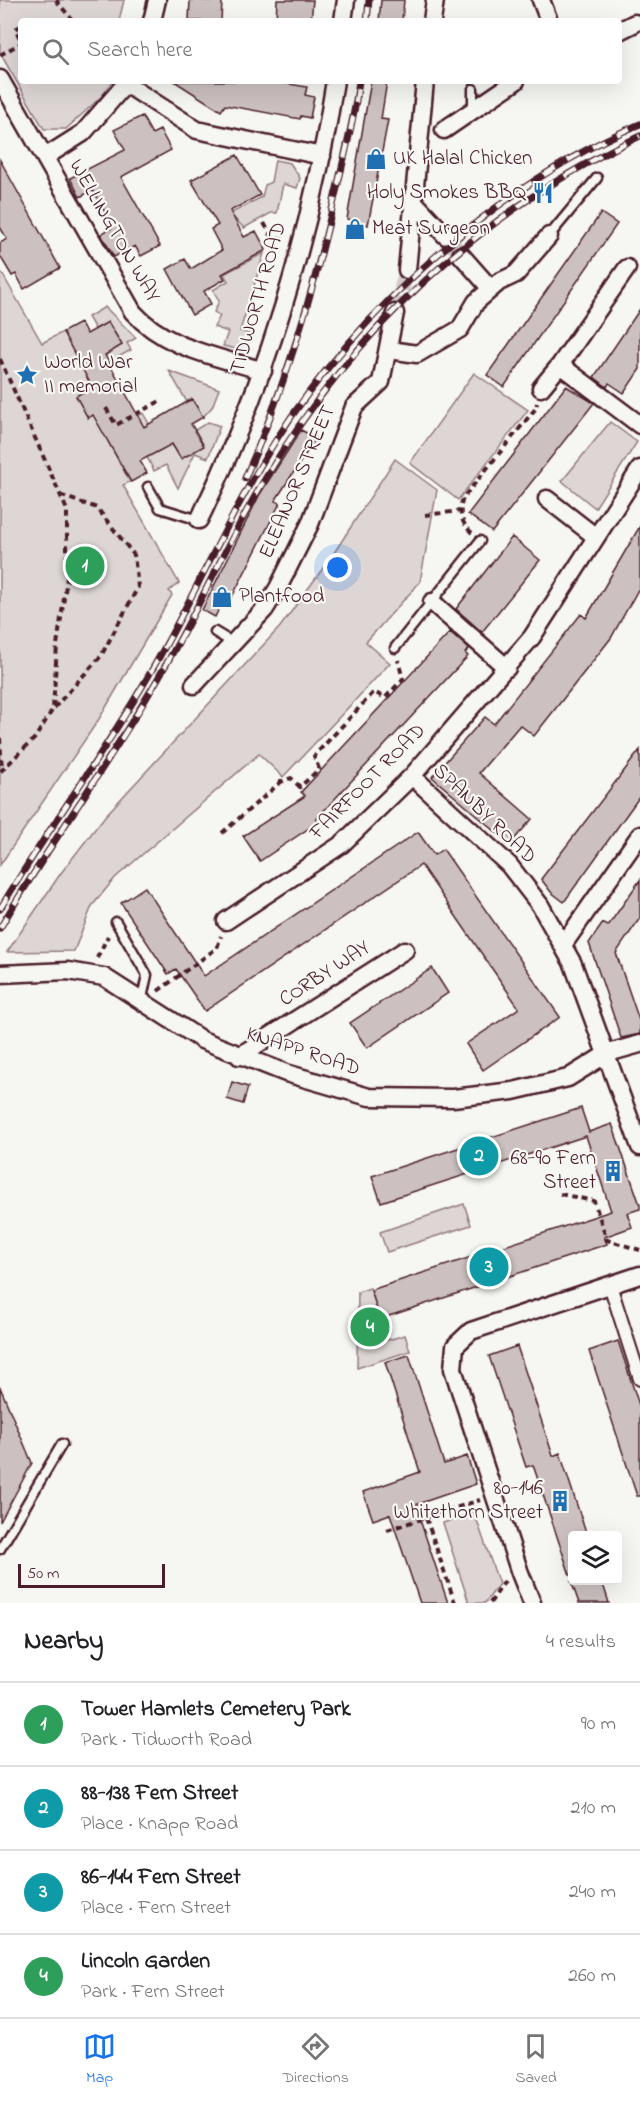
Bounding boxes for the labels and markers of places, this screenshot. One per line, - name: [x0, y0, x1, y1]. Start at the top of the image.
- place label: UK Halal Chicken: [393, 144, 532, 174]
- shop icon: UK Halal Chicken: [364, 147, 388, 171]
- place label: Holy Smokes BBQ: [367, 178, 526, 210]
- restaurant icon: Holy Smokes BBQ: [531, 181, 555, 205]
- place label: Meat Surgeon: [372, 214, 490, 246]
- shop icon: Meat Surgeon: [343, 217, 367, 241]
- place label: World War II memorial: [44, 348, 137, 402]
- place icon: World War II memorial: [15, 363, 39, 387]
- pin: 1: [66, 544, 104, 588]
- place label: Plantfood: [239, 582, 324, 612]
- shop icon: Plantfood: [210, 585, 234, 609]
- pin: 2: [460, 1134, 498, 1178]
- place label: 68-90 Fern Street: [510, 1144, 596, 1198]
- building icon: 68-90 Fern Street: [601, 1159, 625, 1183]
- pin: 3: [470, 1244, 508, 1290]
- pin: 4: [350, 1304, 389, 1350]
- place label: 80-146 Whitethorn Street: [394, 1474, 543, 1528]
- building icon: 80-146 Whitethorn Street: [548, 1489, 572, 1513]

